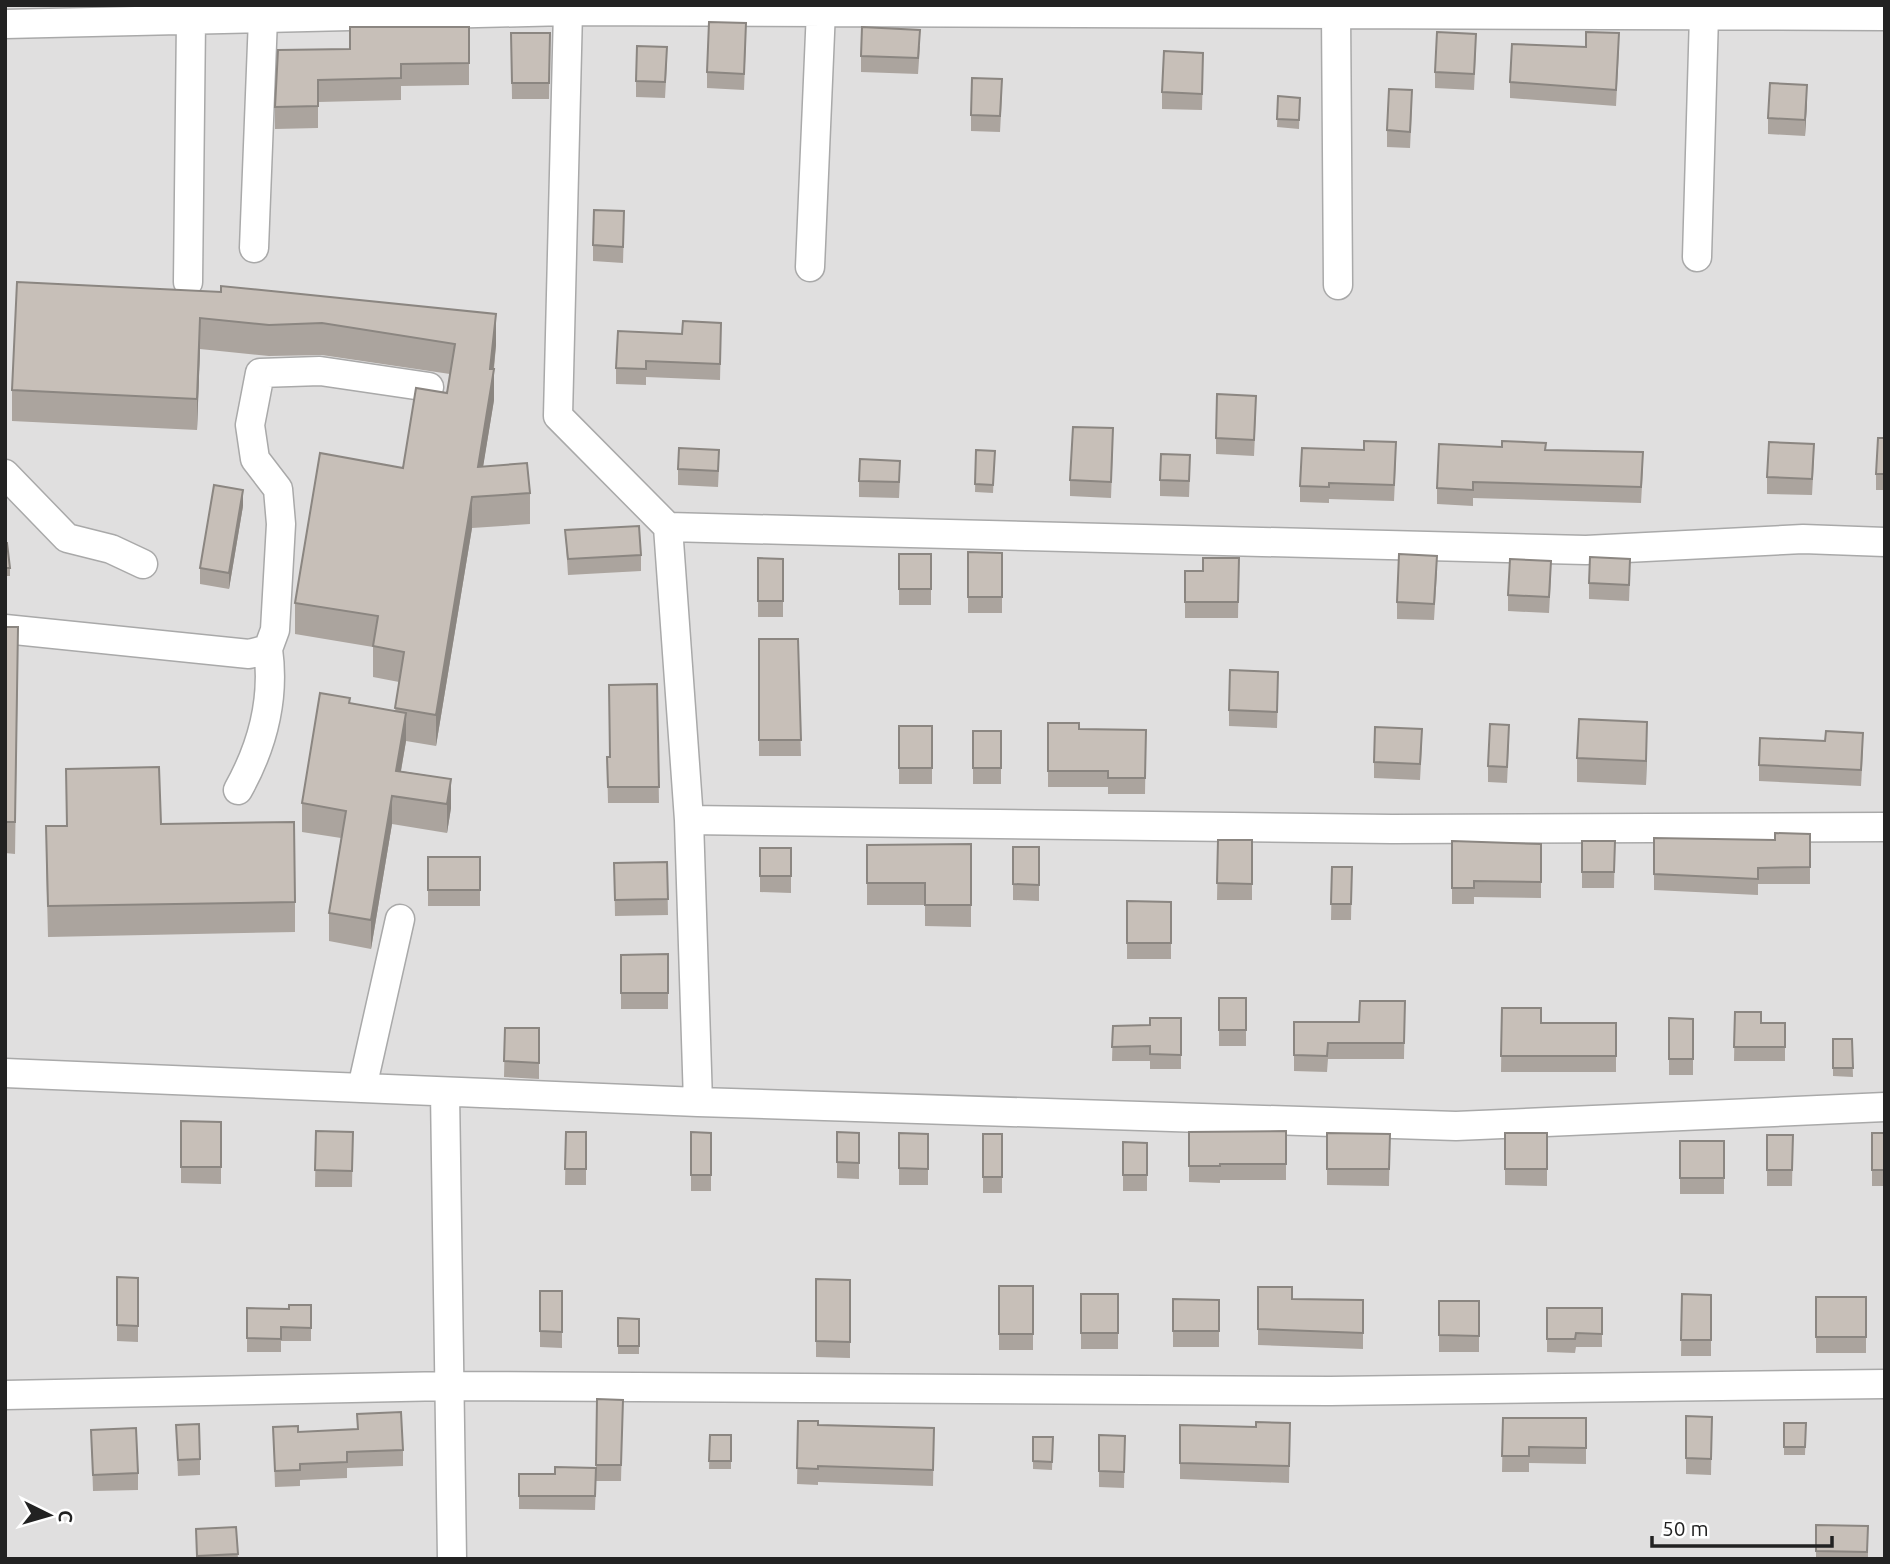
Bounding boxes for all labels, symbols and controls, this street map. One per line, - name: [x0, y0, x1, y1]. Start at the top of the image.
- north arrow: [14, 1480, 84, 1550]
- scale bar: [1652, 1504, 1832, 1548]
- text: С: [54, 1509, 77, 1523]
- text: 50 m: [1662, 1516, 1709, 1540]

